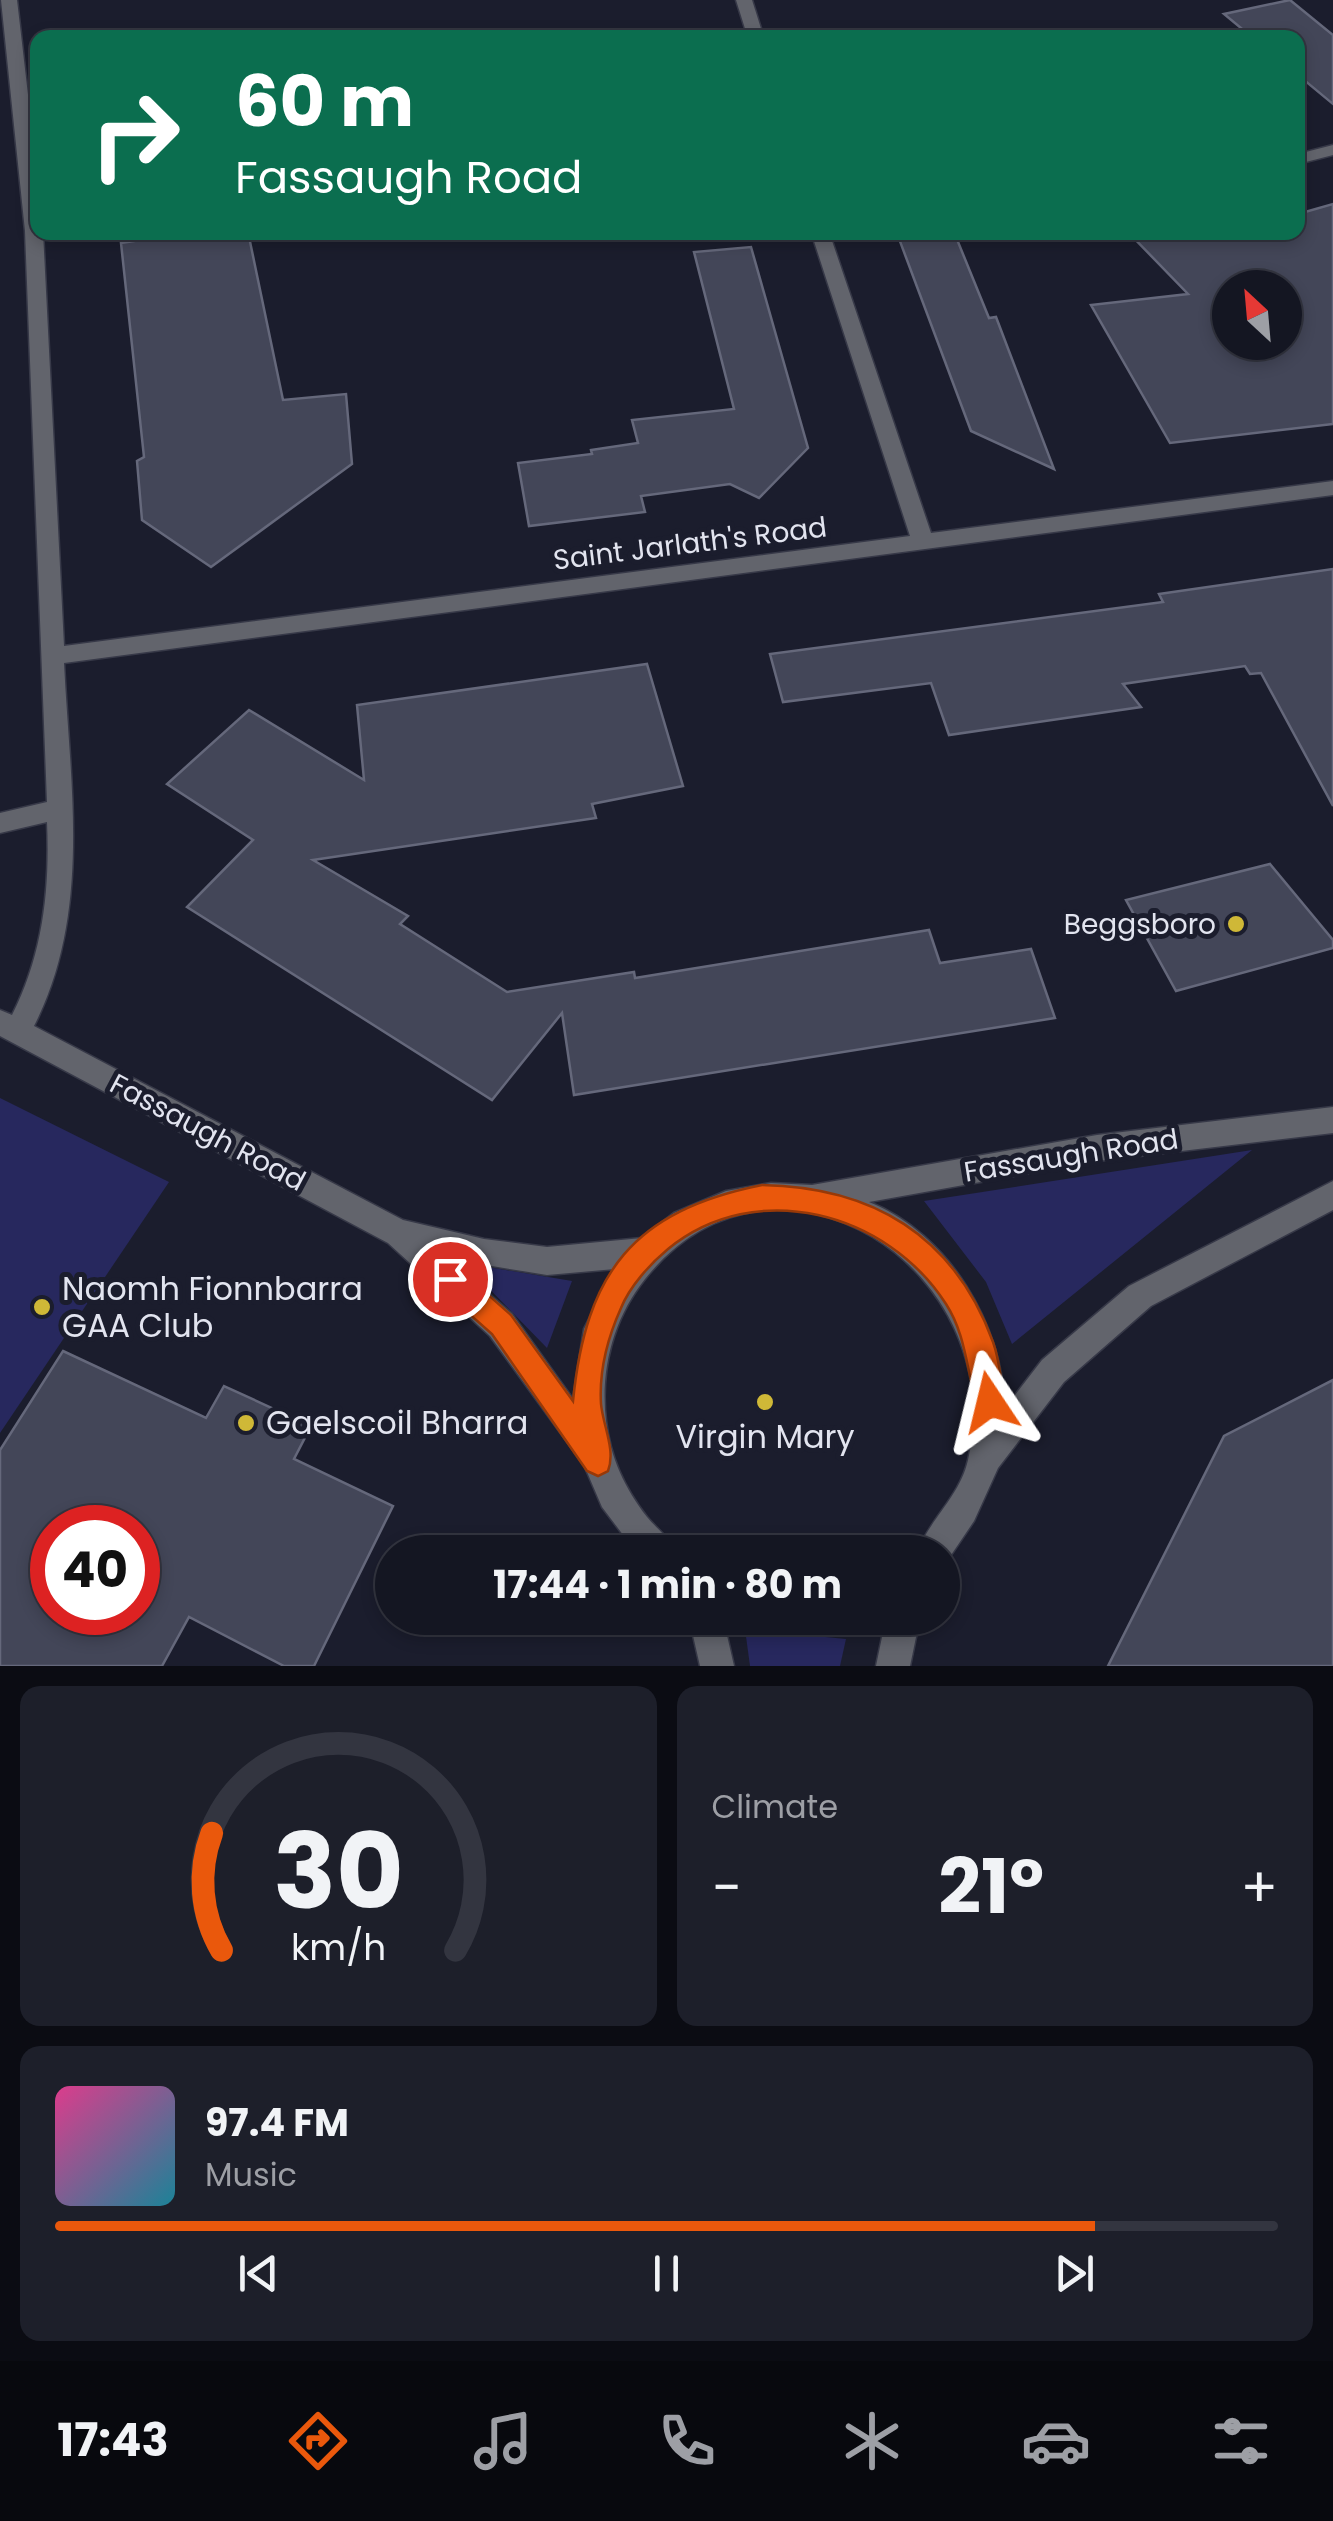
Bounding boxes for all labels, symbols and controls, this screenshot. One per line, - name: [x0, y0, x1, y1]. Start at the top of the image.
- text: 60 m: [235, 52, 414, 151]
- icon: right: [70, 70, 200, 200]
- text: Fassaugh Road: [235, 146, 583, 209]
- north arrow: [1212, 270, 1302, 360]
- map controls: [1212, 270, 1302, 360]
- street label: Saint Jarlath's Road: [551, 507, 829, 580]
- place label: Beggsboro: [1064, 905, 1216, 944]
- marker: Beggsboro: [1225, 913, 1247, 935]
- street label: Fassaugh Road: [103, 1064, 312, 1200]
- street label: Fassaugh Road: [961, 1119, 1181, 1192]
- pin: [408, 1237, 493, 1322]
- icon: arrive: [423, 1252, 478, 1307]
- place label: Naomh Fionnbarra GAA Club: [62, 1266, 363, 1348]
- marker: Naomh Fionnbarra GAA Club: [31, 1296, 53, 1318]
- position arrow: [938, 1350, 1042, 1454]
- marker: Virgin Mary: [754, 1391, 776, 1413]
- place label: Gaelscoil Bharra: [266, 1400, 528, 1445]
- marker: Gaelscoil Bharra: [235, 1412, 257, 1434]
- place label: Virgin Mary: [675, 1414, 855, 1459]
- speed limit sign: 40: [30, 1505, 160, 1635]
- text: 17:44 · 1 min · 80 m: [493, 1558, 842, 1611]
- text: Climate: [712, 1784, 838, 1829]
- text: 30: [273, 1799, 404, 1944]
- text: 21°: [938, 1834, 1044, 1939]
- text: −: [712, 1849, 742, 1926]
- text: +: [1240, 1849, 1278, 1926]
- text: km/h: [291, 1922, 386, 1973]
- text: 97.4 FM: [205, 2096, 349, 2149]
- text: Music: [205, 2152, 297, 2197]
- icon: previous: [231, 2246, 286, 2301]
- icon: pause: [639, 2246, 694, 2301]
- icon: next: [1047, 2246, 1102, 2301]
- icon: directions: [283, 2406, 353, 2476]
- icon: music: [468, 2406, 538, 2476]
- icon: phone: [652, 2406, 722, 2476]
- icon: climate: [837, 2406, 907, 2476]
- icon: car: [1021, 2406, 1091, 2476]
- icon: filters: [1206, 2406, 1276, 2476]
- text: 17:43: [57, 2409, 169, 2472]

